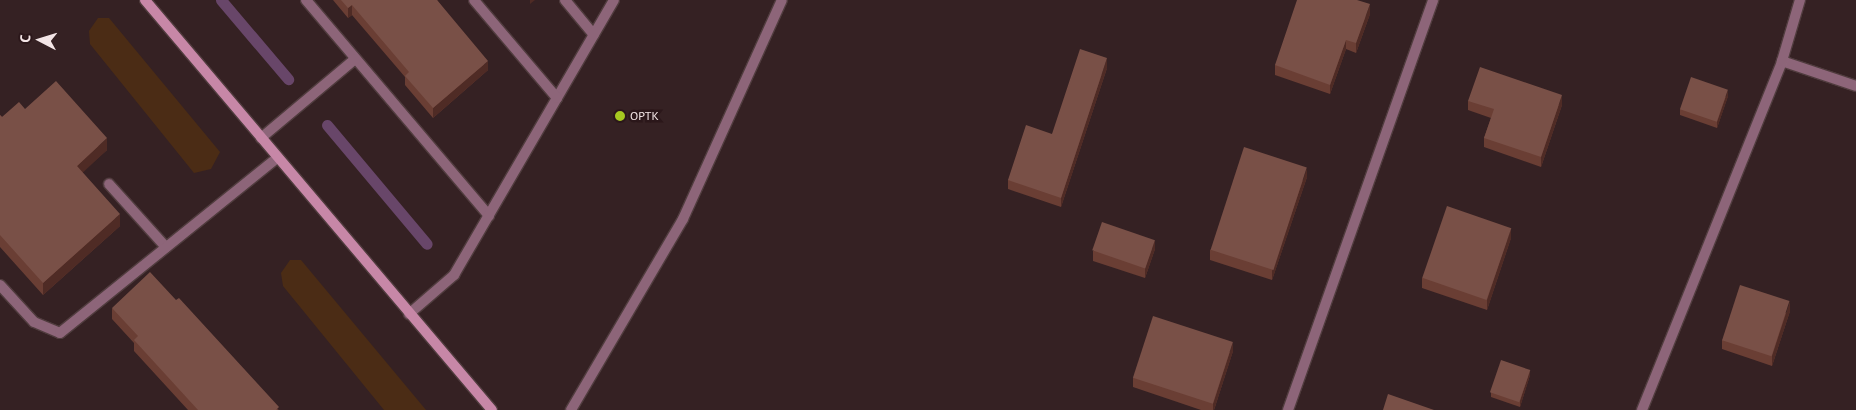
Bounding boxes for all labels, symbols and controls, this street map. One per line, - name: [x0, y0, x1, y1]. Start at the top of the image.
- north arrow: [15, 15, 65, 65]
- text: С: [16, 34, 34, 43]
- place label: ОРТК: [630, 109, 659, 123]
- marker: ОРТК: [614, 110, 626, 122]

